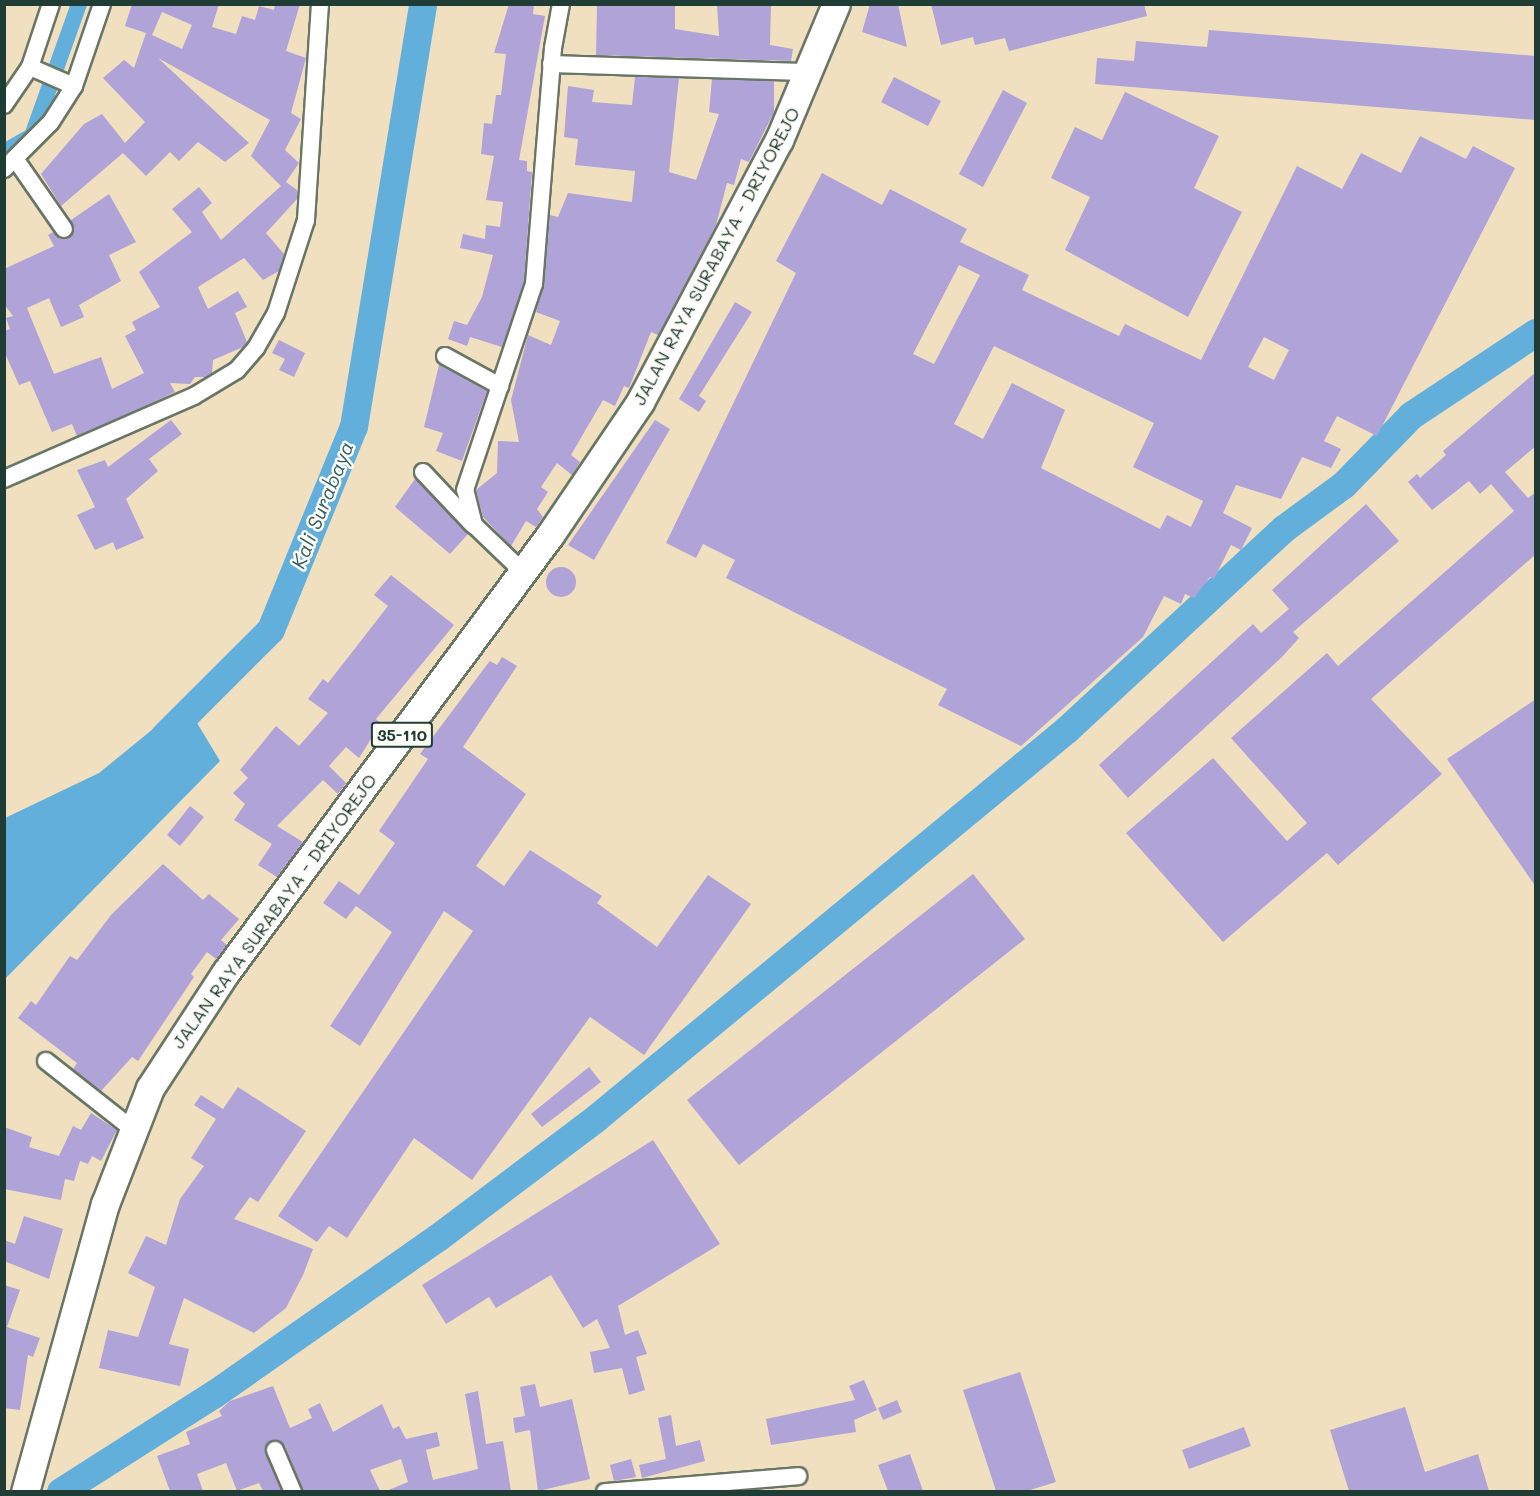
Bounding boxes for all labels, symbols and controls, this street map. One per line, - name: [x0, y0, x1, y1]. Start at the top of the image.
- street label: JALAN RAYA SURABAYA - DRIYOREJO: [628, 103, 804, 409]
- water label: Kali Surabaya: [286, 438, 358, 572]
- road number: 35-110: [370, 722, 434, 748]
- street label: JALAN RAYA SURABAYA - DRIYOREJO: [167, 769, 381, 1053]

